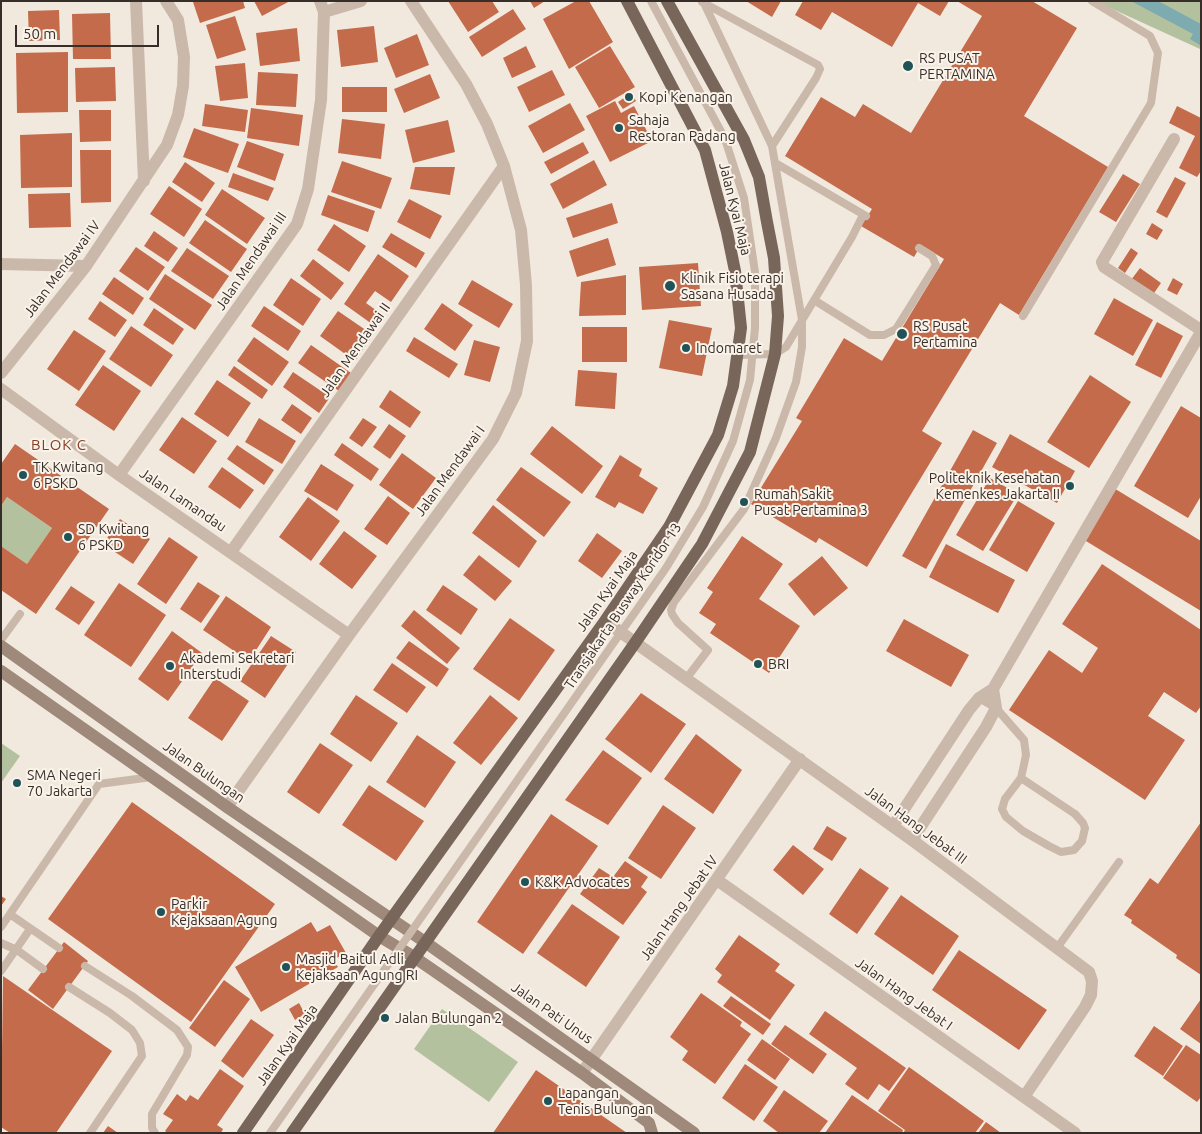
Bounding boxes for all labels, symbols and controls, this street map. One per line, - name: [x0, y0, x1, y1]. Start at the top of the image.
- scale bar: [18, 15, 161, 47]
- text: 50 m: [23, 25, 56, 42]
- place label: RS PUSAT PERTAMINA: [919, 50, 995, 82]
- marker: RS PUSAT PERTAMINA: [901, 59, 915, 73]
- place label: Kopi Kenangan: [639, 89, 733, 105]
- marker: Kopi Kenangan: [623, 91, 635, 103]
- place label: Sahaja Restoran Padang: [629, 112, 736, 144]
- marker: Sahaja Restoran Padang: [613, 122, 625, 134]
- street label: Jalan Kyai Maja: [715, 161, 755, 257]
- street label: Jalan Mendawai III: [212, 209, 290, 313]
- street label: Jalan Mendawai IV: [20, 217, 104, 321]
- place label: Klinik Fisioterapi Sasana Husada: [681, 270, 784, 302]
- marker: Klinik Fisioterapi Sasana Husada: [663, 279, 677, 293]
- street label: Jalan Mendawai II: [316, 300, 394, 400]
- place label: RS Pusat Pertamina: [913, 318, 977, 351]
- marker: RS Pusat Pertamina: [895, 327, 909, 341]
- place label: Indomaret: [696, 340, 762, 356]
- marker: Indomaret: [680, 342, 692, 354]
- street label: Jalan Mendawai I: [412, 423, 488, 519]
- district label: BLOK C: [30, 436, 88, 454]
- place label: TK Kwitang 6 PSKD: [33, 459, 103, 492]
- street label: Jalan Lamandau: [136, 465, 230, 535]
- marker: TK Kwitang 6 PSKD: [17, 469, 29, 481]
- place label: Politeknik Kesehatan Kemenkes Jakarta II: [929, 470, 1060, 502]
- marker: Politeknik Kesehatan Kemenkes Jakarta II: [1064, 480, 1076, 492]
- place label: Rumah Sakit Pusat Pertamina 3: [754, 486, 868, 518]
- marker: Rumah Sakit Pusat Pertamina 3: [738, 496, 750, 508]
- street label: Transjakarta Busway Koridor 13: [561, 520, 685, 692]
- place label: SD Kwitang 6 PSKD: [78, 521, 149, 554]
- marker: SD Kwitang 6 PSKD: [62, 531, 74, 543]
- street label: Jalan Kyai Maja: [573, 547, 641, 635]
- place label: Akademi Sekretari Interstudi: [180, 650, 294, 682]
- place label: BRI: [768, 656, 789, 672]
- marker: BRI: [752, 658, 764, 670]
- marker: Akademi Sekretari Interstudi: [164, 660, 176, 672]
- street label: Jalan Bulungan: [160, 738, 248, 806]
- place label: SMA Negeri 70 Jakarta: [27, 767, 101, 800]
- marker: SMA Negeri 70 Jakarta: [11, 777, 23, 789]
- street label: Jalan Hang Jebat III: [862, 782, 970, 868]
- street label: Jalan Hang Jebat IV: [637, 853, 721, 963]
- place label: K&K Advocates: [535, 874, 630, 890]
- marker: K&K Advocates: [519, 876, 531, 888]
- place label: Parkir Kejaksaan Agung: [171, 896, 278, 929]
- marker: Parkir Kejaksaan Agung: [155, 906, 167, 918]
- place label: Masjid Baitul Adli Kejaksaan Agung RI: [296, 951, 418, 984]
- street label: Jalan Hang Jebat I: [852, 954, 956, 1034]
- marker: Masjid Baitul Adli Kejaksaan Agung RI: [280, 961, 292, 973]
- street label: Jalan Pati Unus: [508, 979, 596, 1047]
- street label: Jalan Kyai Maja: [253, 1001, 321, 1089]
- place label: Jalan Bulungan 2: [395, 1010, 502, 1026]
- marker: Jalan Bulungan 2: [379, 1012, 391, 1024]
- place label: Lapangan Tenis Bulungan: [558, 1085, 653, 1118]
- marker: Lapangan Tenis Bulungan: [542, 1095, 554, 1107]

